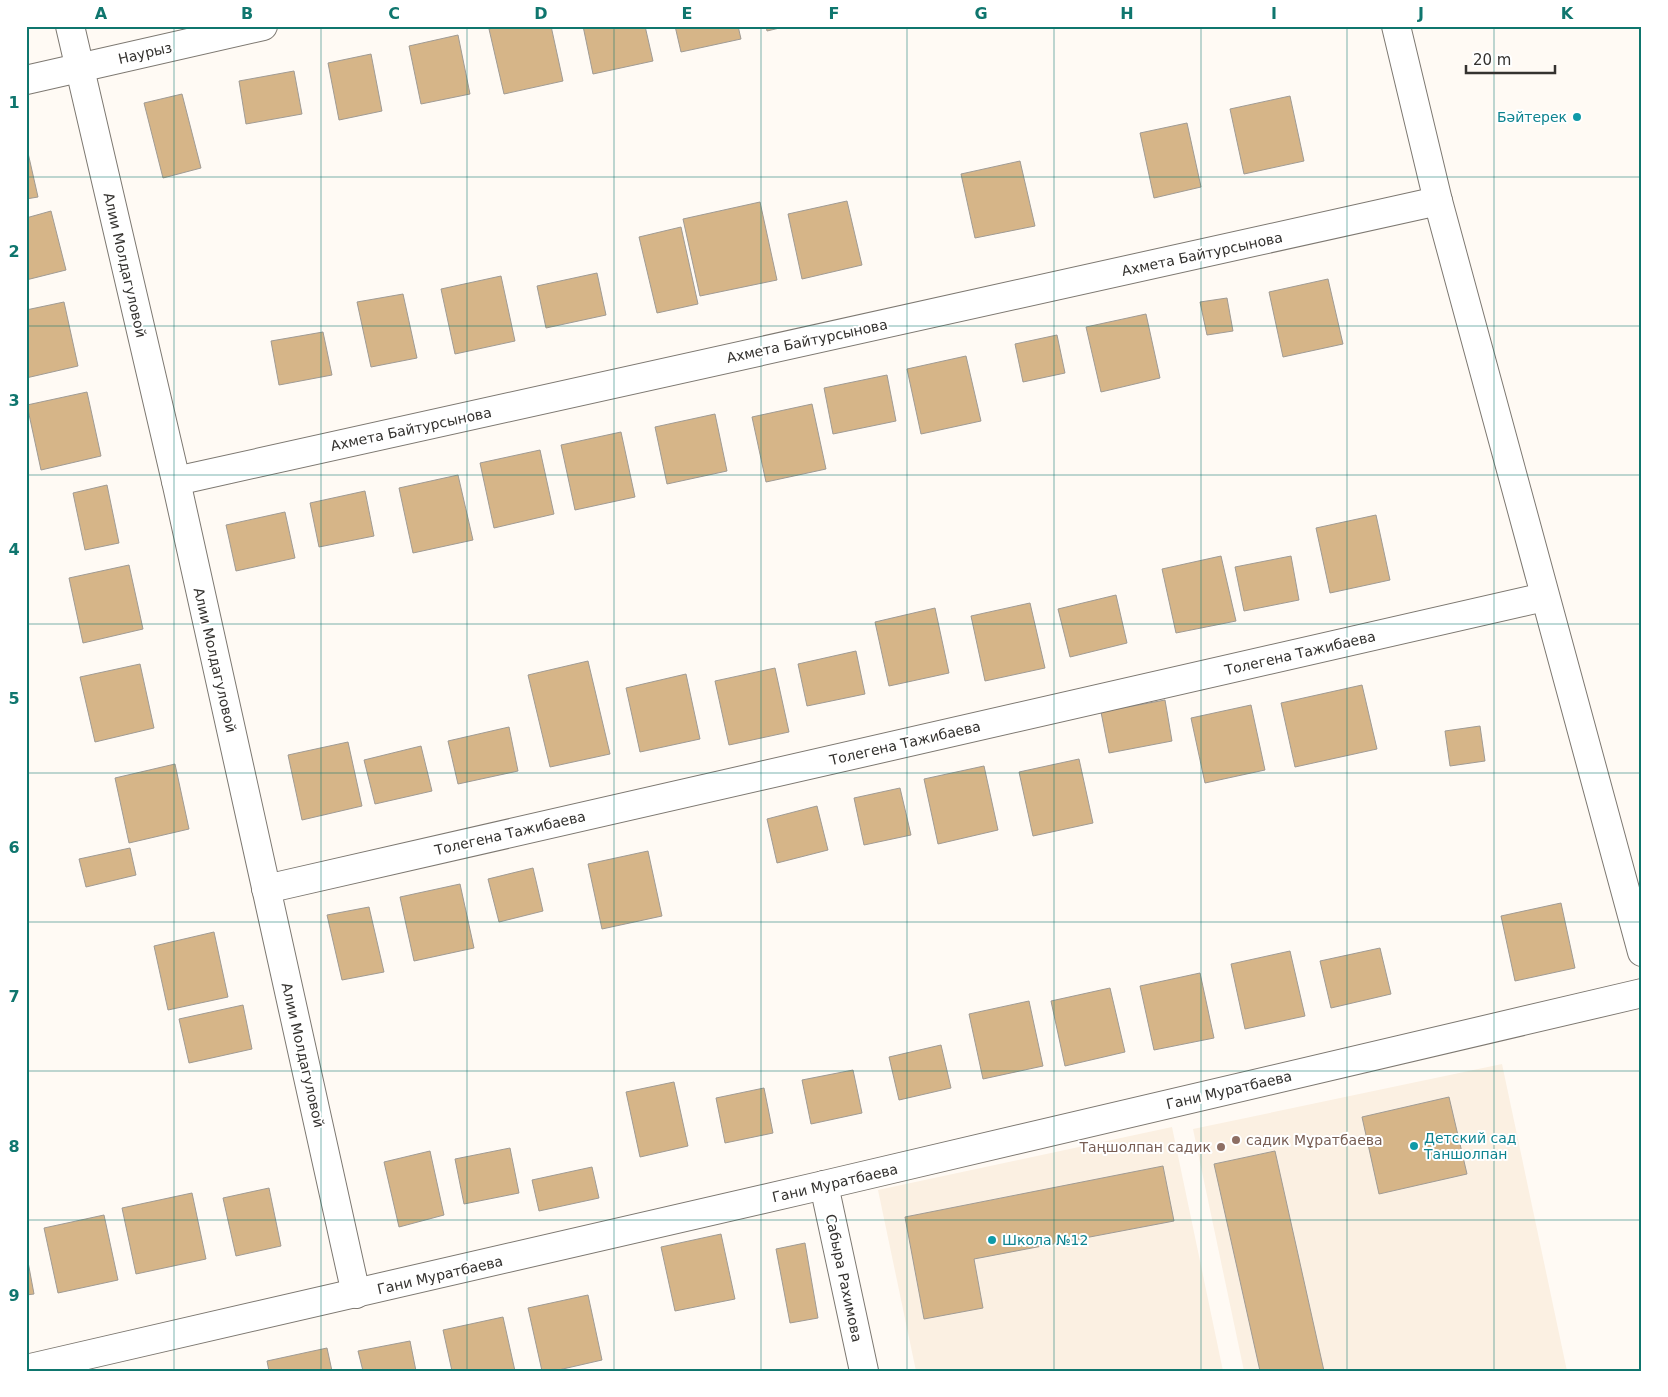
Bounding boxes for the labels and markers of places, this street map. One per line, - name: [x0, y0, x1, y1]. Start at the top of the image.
- place label: Бәйтерек: [1497, 109, 1567, 125]
- marker: Бәйтерек: [1571, 111, 1583, 123]
- place label: Детский сад Таншолпан: [1423, 1130, 1516, 1162]
- place label: садик Мұратбаева: [1246, 1132, 1383, 1148]
- marker: садик Мұратбаева: [1230, 1134, 1242, 1146]
- place label: Таңшолпан садик: [1078, 1139, 1211, 1155]
- marker: Детский сад Таншолпан: [1408, 1140, 1420, 1152]
- marker: Таңшолпан садик: [1215, 1141, 1227, 1153]
- place label: Школа №12: [1002, 1232, 1088, 1248]
- marker: Школа №12: [986, 1234, 998, 1246]

